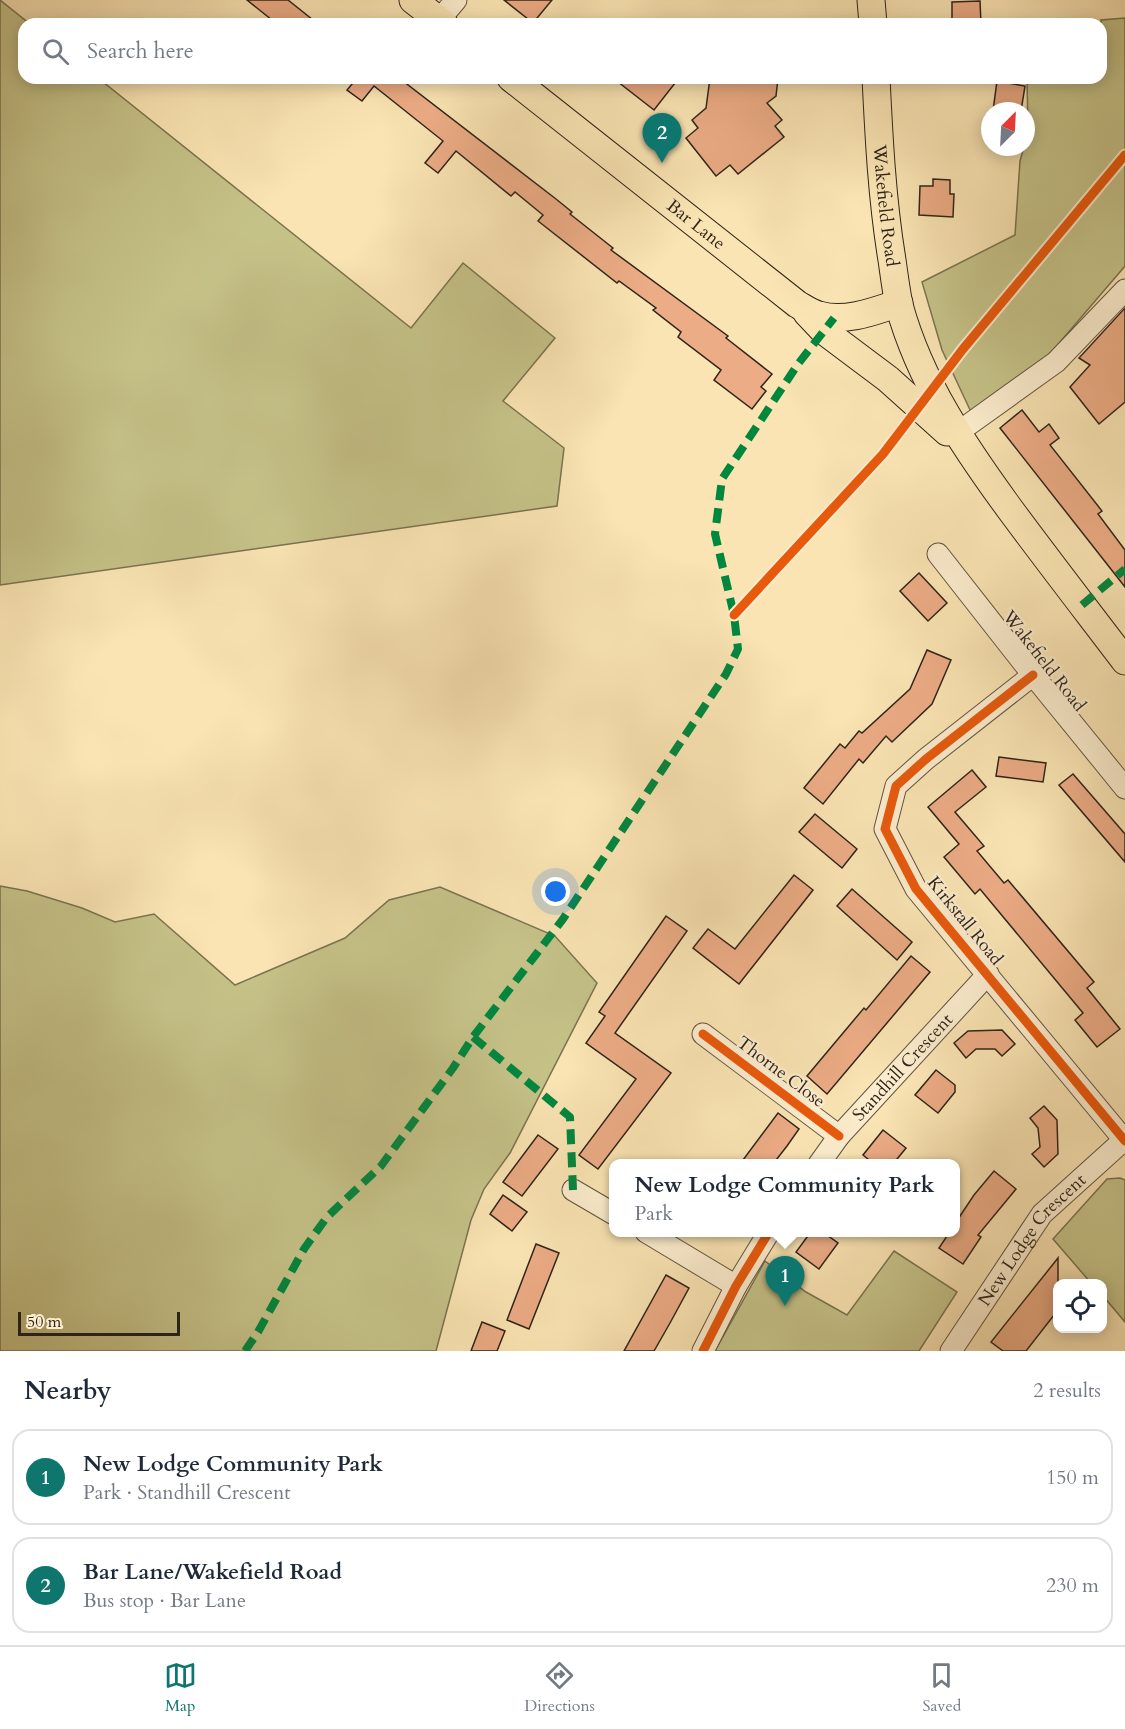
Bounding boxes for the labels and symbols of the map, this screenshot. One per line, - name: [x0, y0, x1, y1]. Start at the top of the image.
- north arrow: [981, 102, 1035, 156]
- pin: 2: [642, 114, 682, 163]
- street label: Wakefield Road: [867, 143, 905, 268]
- street label: Bar Lane: [662, 193, 731, 255]
- street label: Wakefield Road: [996, 604, 1092, 717]
- street label: Kirkstall Road: [921, 871, 1009, 971]
- your location: [541, 877, 570, 906]
- street label: Standhill Crescent: [846, 1008, 959, 1126]
- street label: Thorne Close: [732, 1030, 830, 1114]
- street label: New Lodge Crescent: [972, 1168, 1091, 1311]
- pin: 1: [766, 1256, 804, 1306]
- scale bar: [18, 1309, 180, 1336]

